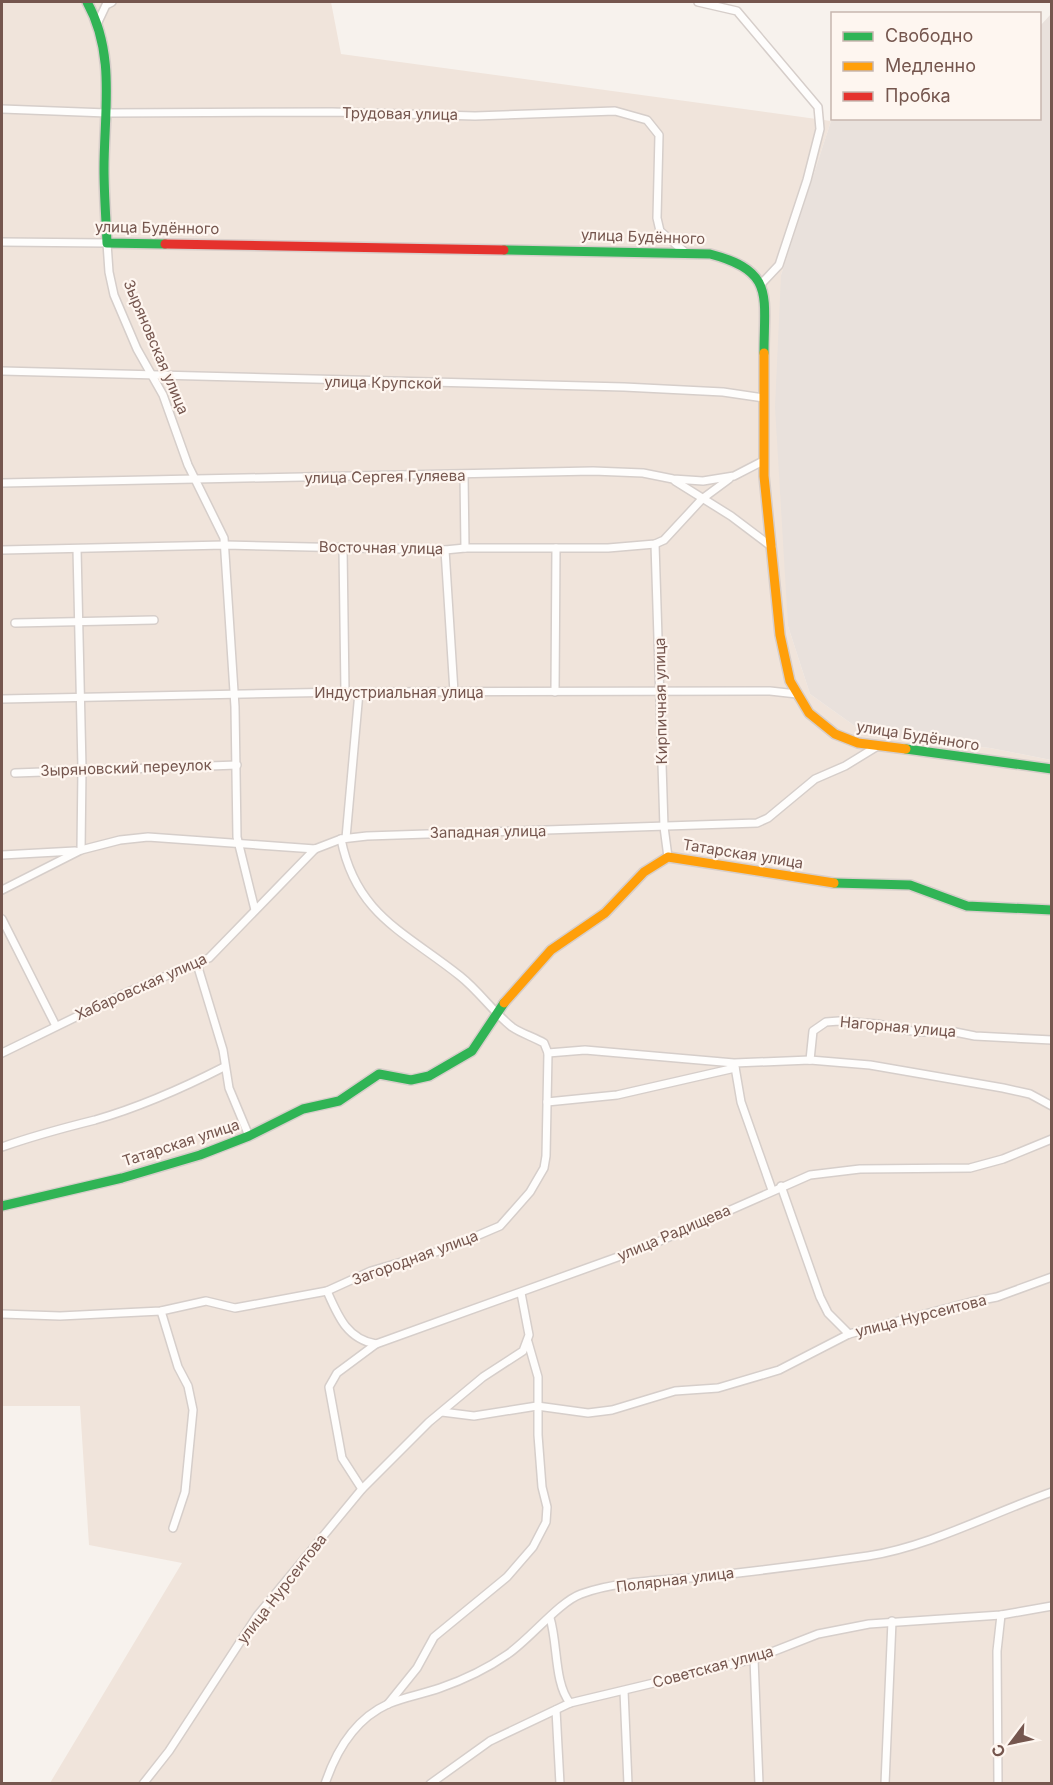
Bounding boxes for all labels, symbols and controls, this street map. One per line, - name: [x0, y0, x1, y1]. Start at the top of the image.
- legend: [831, 12, 1041, 120]
- text: Свободно: [885, 25, 973, 46]
- text: Медленно: [885, 55, 976, 76]
- text: Пробка: [885, 85, 951, 106]
- street label: Трудовая улица: [342, 103, 458, 124]
- street label: улица Будённого: [95, 217, 219, 238]
- street label: улица Будённого: [580, 225, 706, 248]
- street label: Зыряновская улица: [119, 277, 193, 417]
- street label: улица Крупской: [324, 372, 442, 393]
- street label: улица Сергея Гуляева: [304, 466, 466, 487]
- street label: Восточная улица: [319, 537, 443, 558]
- street label: Кирпичная улица: [650, 637, 671, 765]
- street label: Индустриальная улица: [314, 683, 484, 702]
- street label: улица Будённого: [855, 716, 981, 755]
- street label: Зыряновский переулок: [40, 755, 212, 780]
- street label: Западная улица: [429, 821, 547, 842]
- street label: Татарская улица: [681, 835, 805, 872]
- street label: Хабаровская улица: [72, 949, 210, 1024]
- street label: Нагорная улица: [839, 1012, 957, 1041]
- street label: Татарская улица: [120, 1115, 242, 1170]
- street label: улица Радищева: [614, 1200, 733, 1265]
- street label: Загородная улица: [349, 1226, 481, 1289]
- street label: улица Нурсеитова: [853, 1290, 988, 1341]
- street label: улица Нурсеитова: [233, 1530, 330, 1648]
- street label: Полярная улица: [615, 1563, 735, 1596]
- street label: Советская улица: [650, 1641, 775, 1692]
- north arrow: [981, 1713, 1041, 1773]
- text: С: [987, 1740, 1010, 1761]

